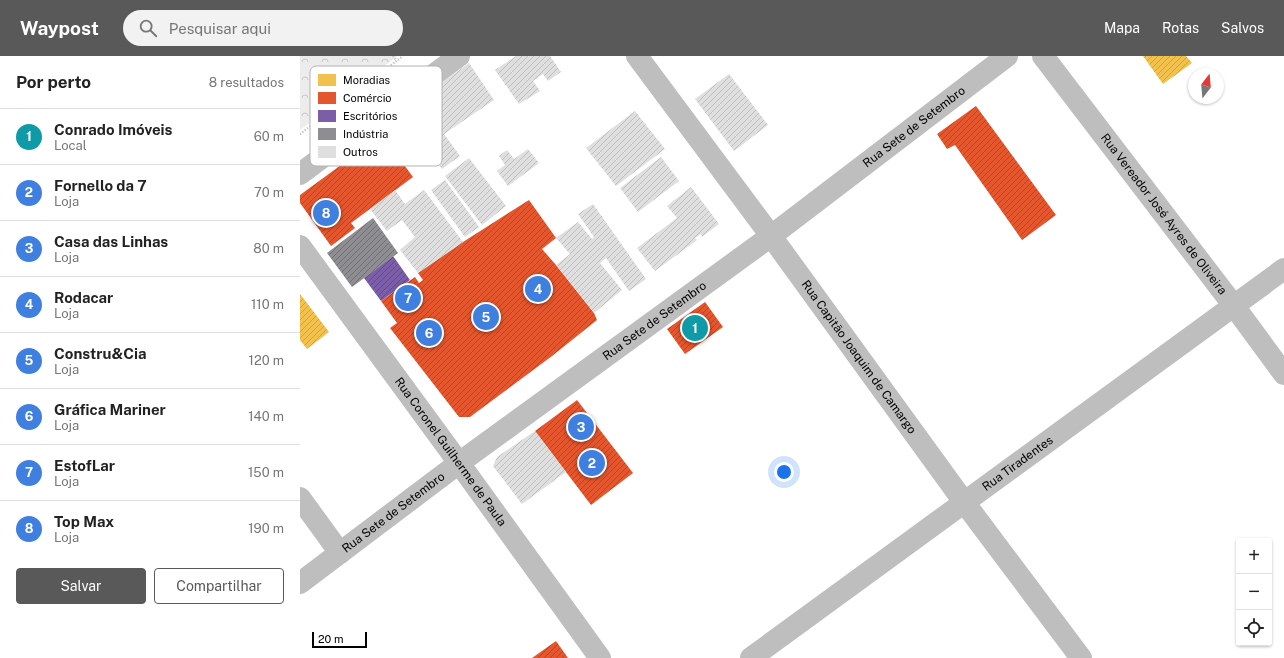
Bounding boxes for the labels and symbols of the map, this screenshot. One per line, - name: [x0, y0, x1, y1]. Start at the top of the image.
- legend: [310, 66, 442, 166]
- north arrow: [1188, 68, 1224, 104]
- text: Moradias: [343, 74, 390, 86]
- street label: Rua Sete de Setembro: [860, 83, 968, 170]
- text: Comércio: [343, 92, 392, 104]
- text: Escritórios: [343, 110, 398, 122]
- text: Indústria: [343, 128, 388, 140]
- street label: Rua Vereador José Ayres de Oliveira: [1098, 131, 1230, 297]
- text: Outros: [343, 146, 378, 158]
- pin: 8: [313, 198, 339, 228]
- pin: 4: [525, 274, 551, 304]
- street label: Rua Sete de Setembro: [600, 278, 709, 363]
- street label: Rua Capitão Joaquim de Camargo: [799, 278, 919, 437]
- pin: 7: [395, 283, 421, 313]
- pin: 5: [473, 302, 499, 332]
- pin: 1: [682, 313, 708, 343]
- pin: 6: [416, 318, 442, 348]
- street label: Rua Coronel Guilherme de Paula: [392, 375, 509, 529]
- pin: 3: [568, 412, 594, 442]
- street label: Rua Tiradentes: [980, 433, 1056, 494]
- pin: 2: [579, 448, 605, 478]
- your location: [774, 462, 794, 482]
- street label: Rua Sete de Setembro: [339, 469, 448, 556]
- scale bar: [312, 630, 367, 649]

